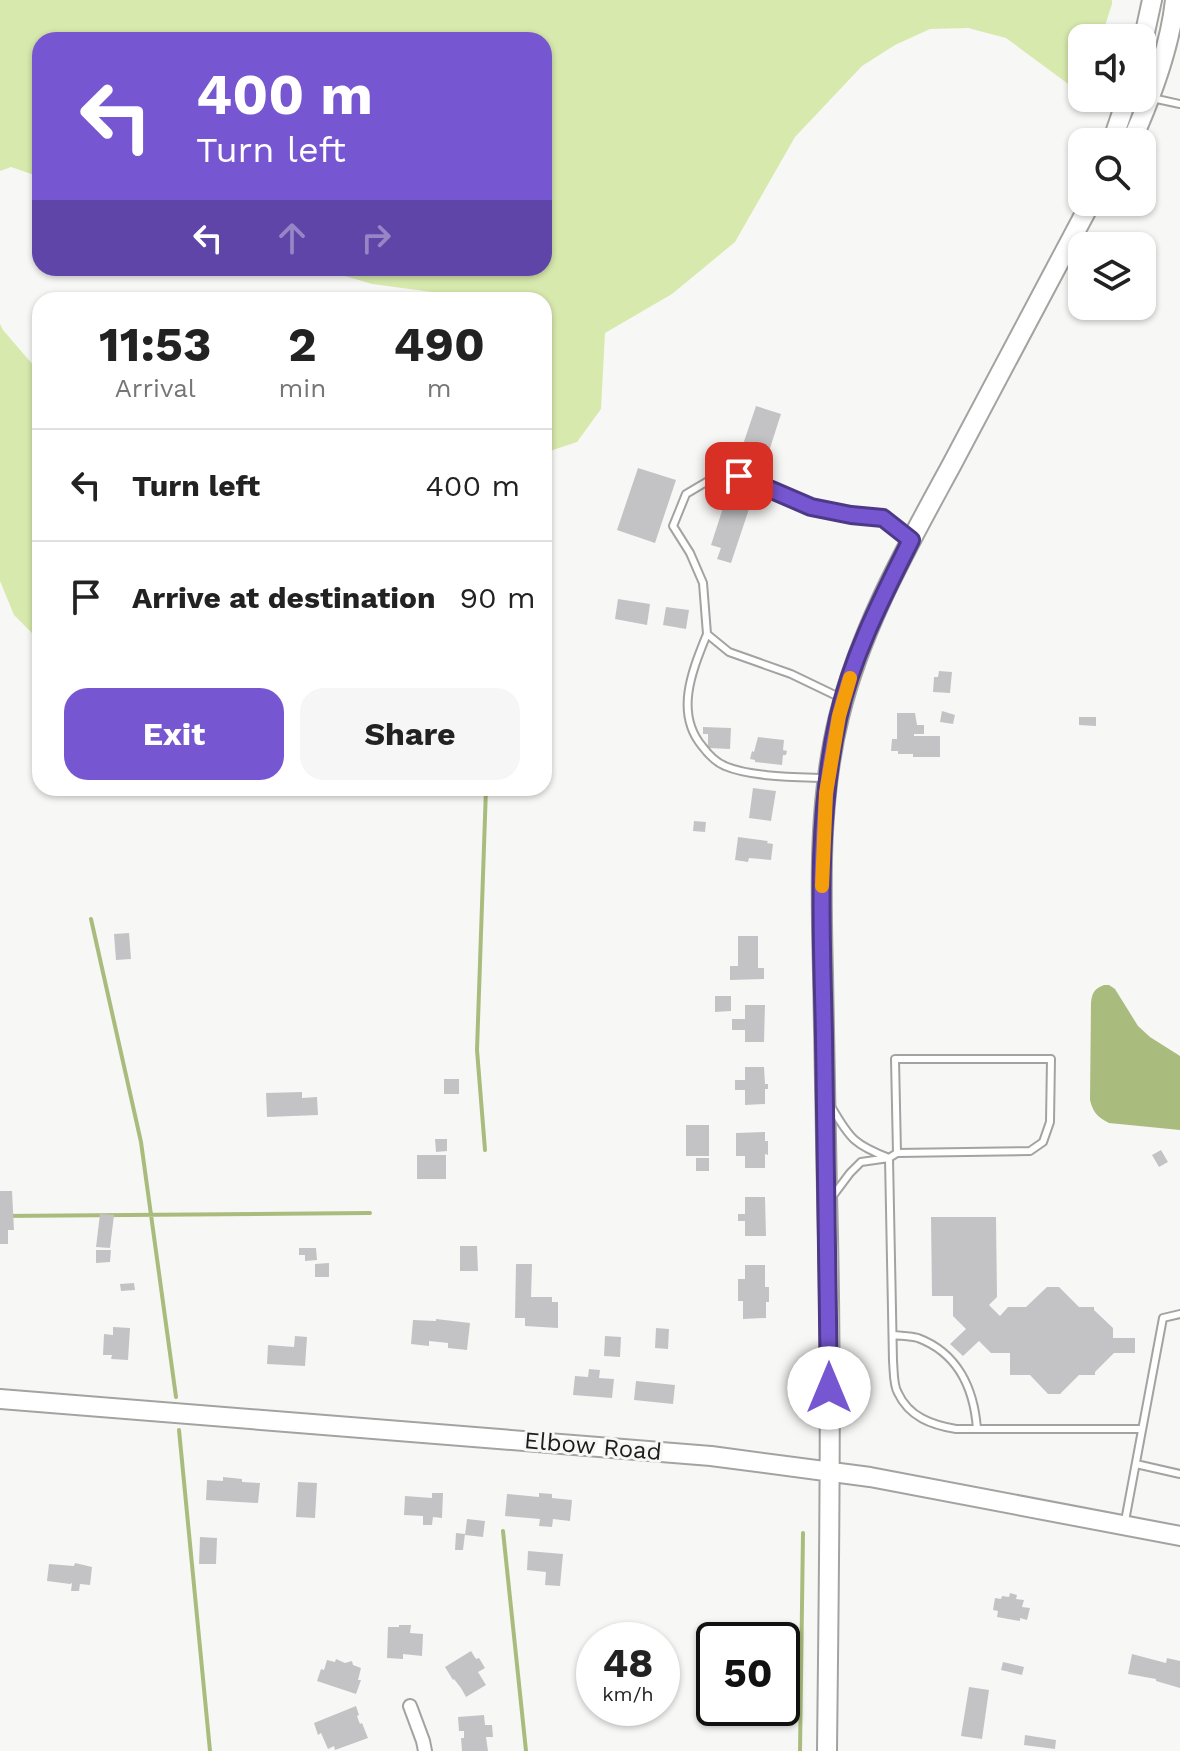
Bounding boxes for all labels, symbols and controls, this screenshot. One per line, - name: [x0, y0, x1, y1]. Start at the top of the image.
- map controls: [1068, 24, 1156, 320]
- button: sound: [1068, 24, 1156, 112]
- text: 400 m: [196, 62, 373, 128]
- icon: left: [64, 64, 168, 168]
- button: search: [1068, 128, 1156, 216]
- text: Turn left: [196, 129, 346, 171]
- icon: left: [186, 216, 230, 260]
- icon: ahead: [270, 216, 314, 260]
- icon: right: [354, 216, 398, 260]
- button: layers: [1068, 232, 1156, 320]
- text: 11:53: [99, 316, 211, 373]
- text: 2: [288, 316, 317, 373]
- text: 490: [393, 316, 485, 373]
- text: Arrival: [115, 373, 196, 403]
- text: min: [279, 373, 326, 403]
- text: m: [427, 373, 452, 403]
- pin: [705, 442, 773, 510]
- icon: arrive: [717, 454, 761, 498]
- icon: left: [64, 463, 108, 507]
- text: Turn left: [132, 468, 260, 503]
- text: 400 m: [426, 468, 520, 503]
- icon: arrive: [64, 575, 108, 619]
- text: Arrive at destination: [132, 580, 436, 615]
- text: 90 m: [460, 580, 536, 615]
- button: Exit: [64, 688, 284, 780]
- button: Share: [300, 688, 520, 780]
- position arrow: [787, 1346, 871, 1430]
- street label: Elbow Road: [523, 1426, 663, 1466]
- speed limit sign: 50: [696, 1622, 800, 1726]
- text: 48: [603, 1640, 653, 1687]
- text: km/h: [602, 1682, 654, 1706]

